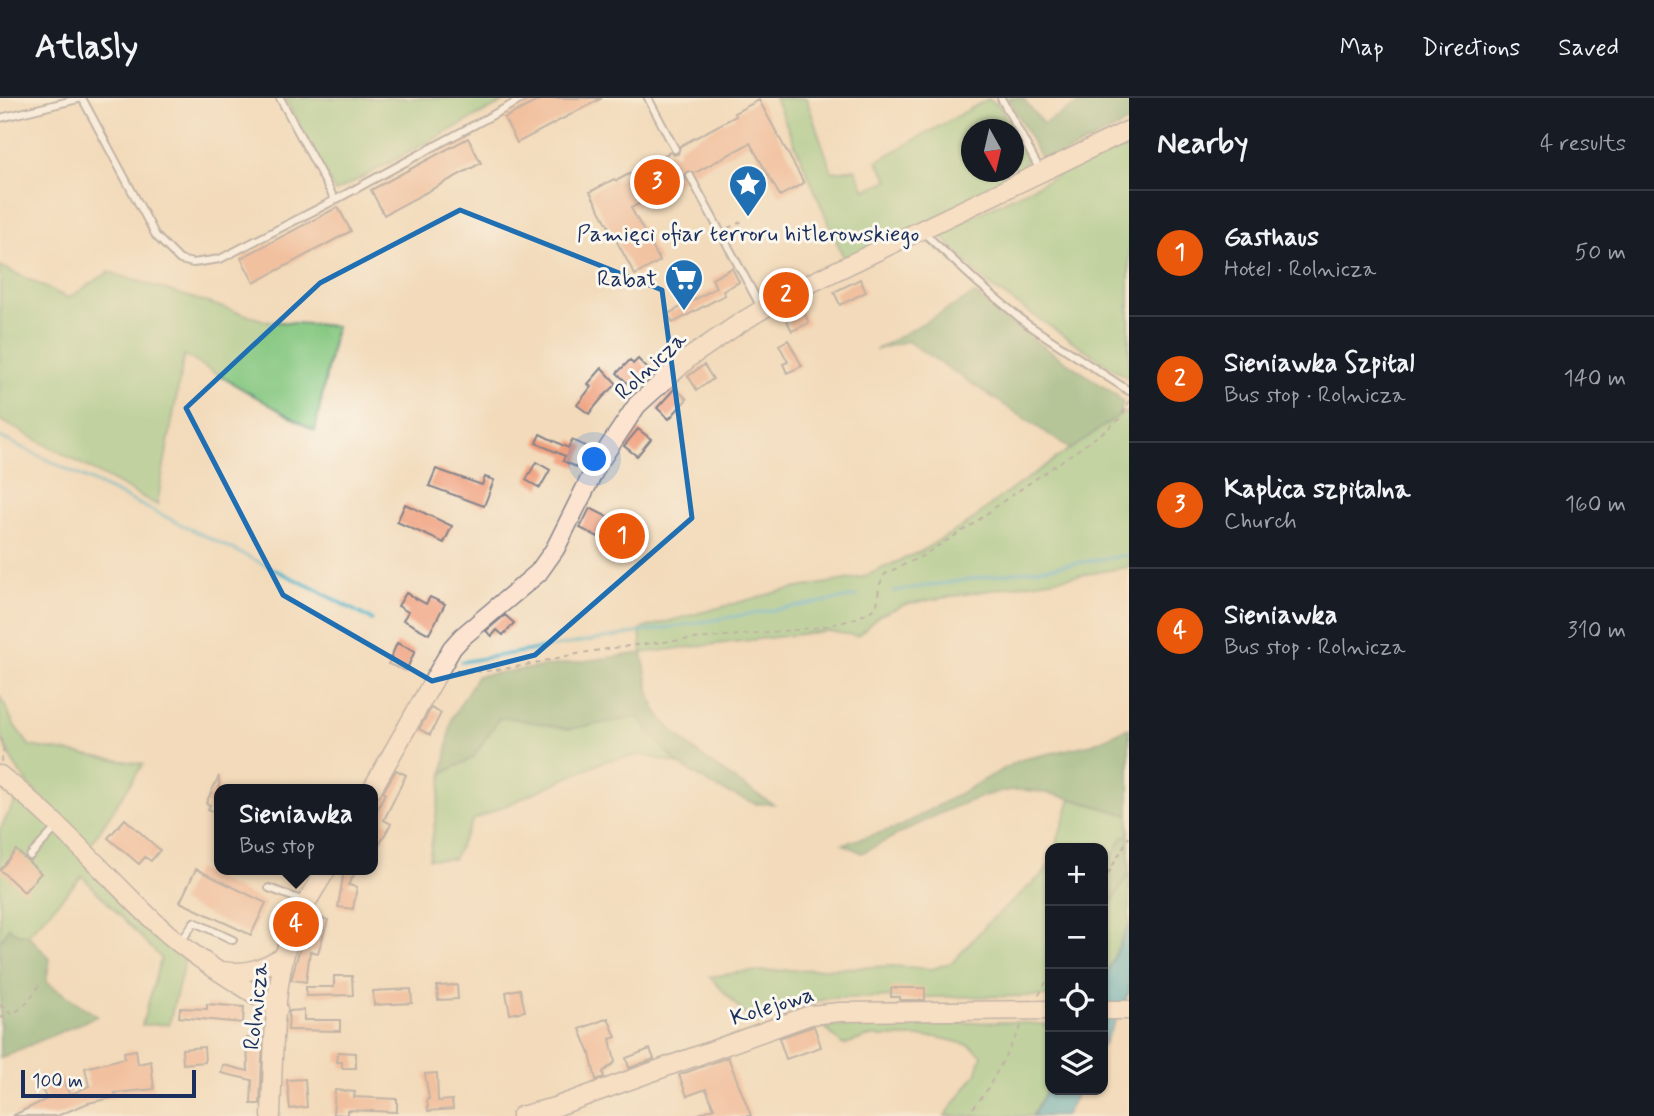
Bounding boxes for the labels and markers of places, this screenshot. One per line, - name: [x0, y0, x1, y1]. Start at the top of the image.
- pin: 3: [634, 156, 680, 208]
- place icon: Pamięci ofiar terroru hitlerowskiego: [727, 163, 769, 218]
- place label: Pamięci ofiar terroru hitlerowskiego: [577, 220, 919, 250]
- supermarket icon: Rabat: [663, 257, 705, 312]
- place label: Rabat: [597, 265, 657, 295]
- pin: 2: [763, 269, 809, 321]
- pin: 1: [599, 510, 645, 562]
- pin: 4: [273, 898, 319, 950]

